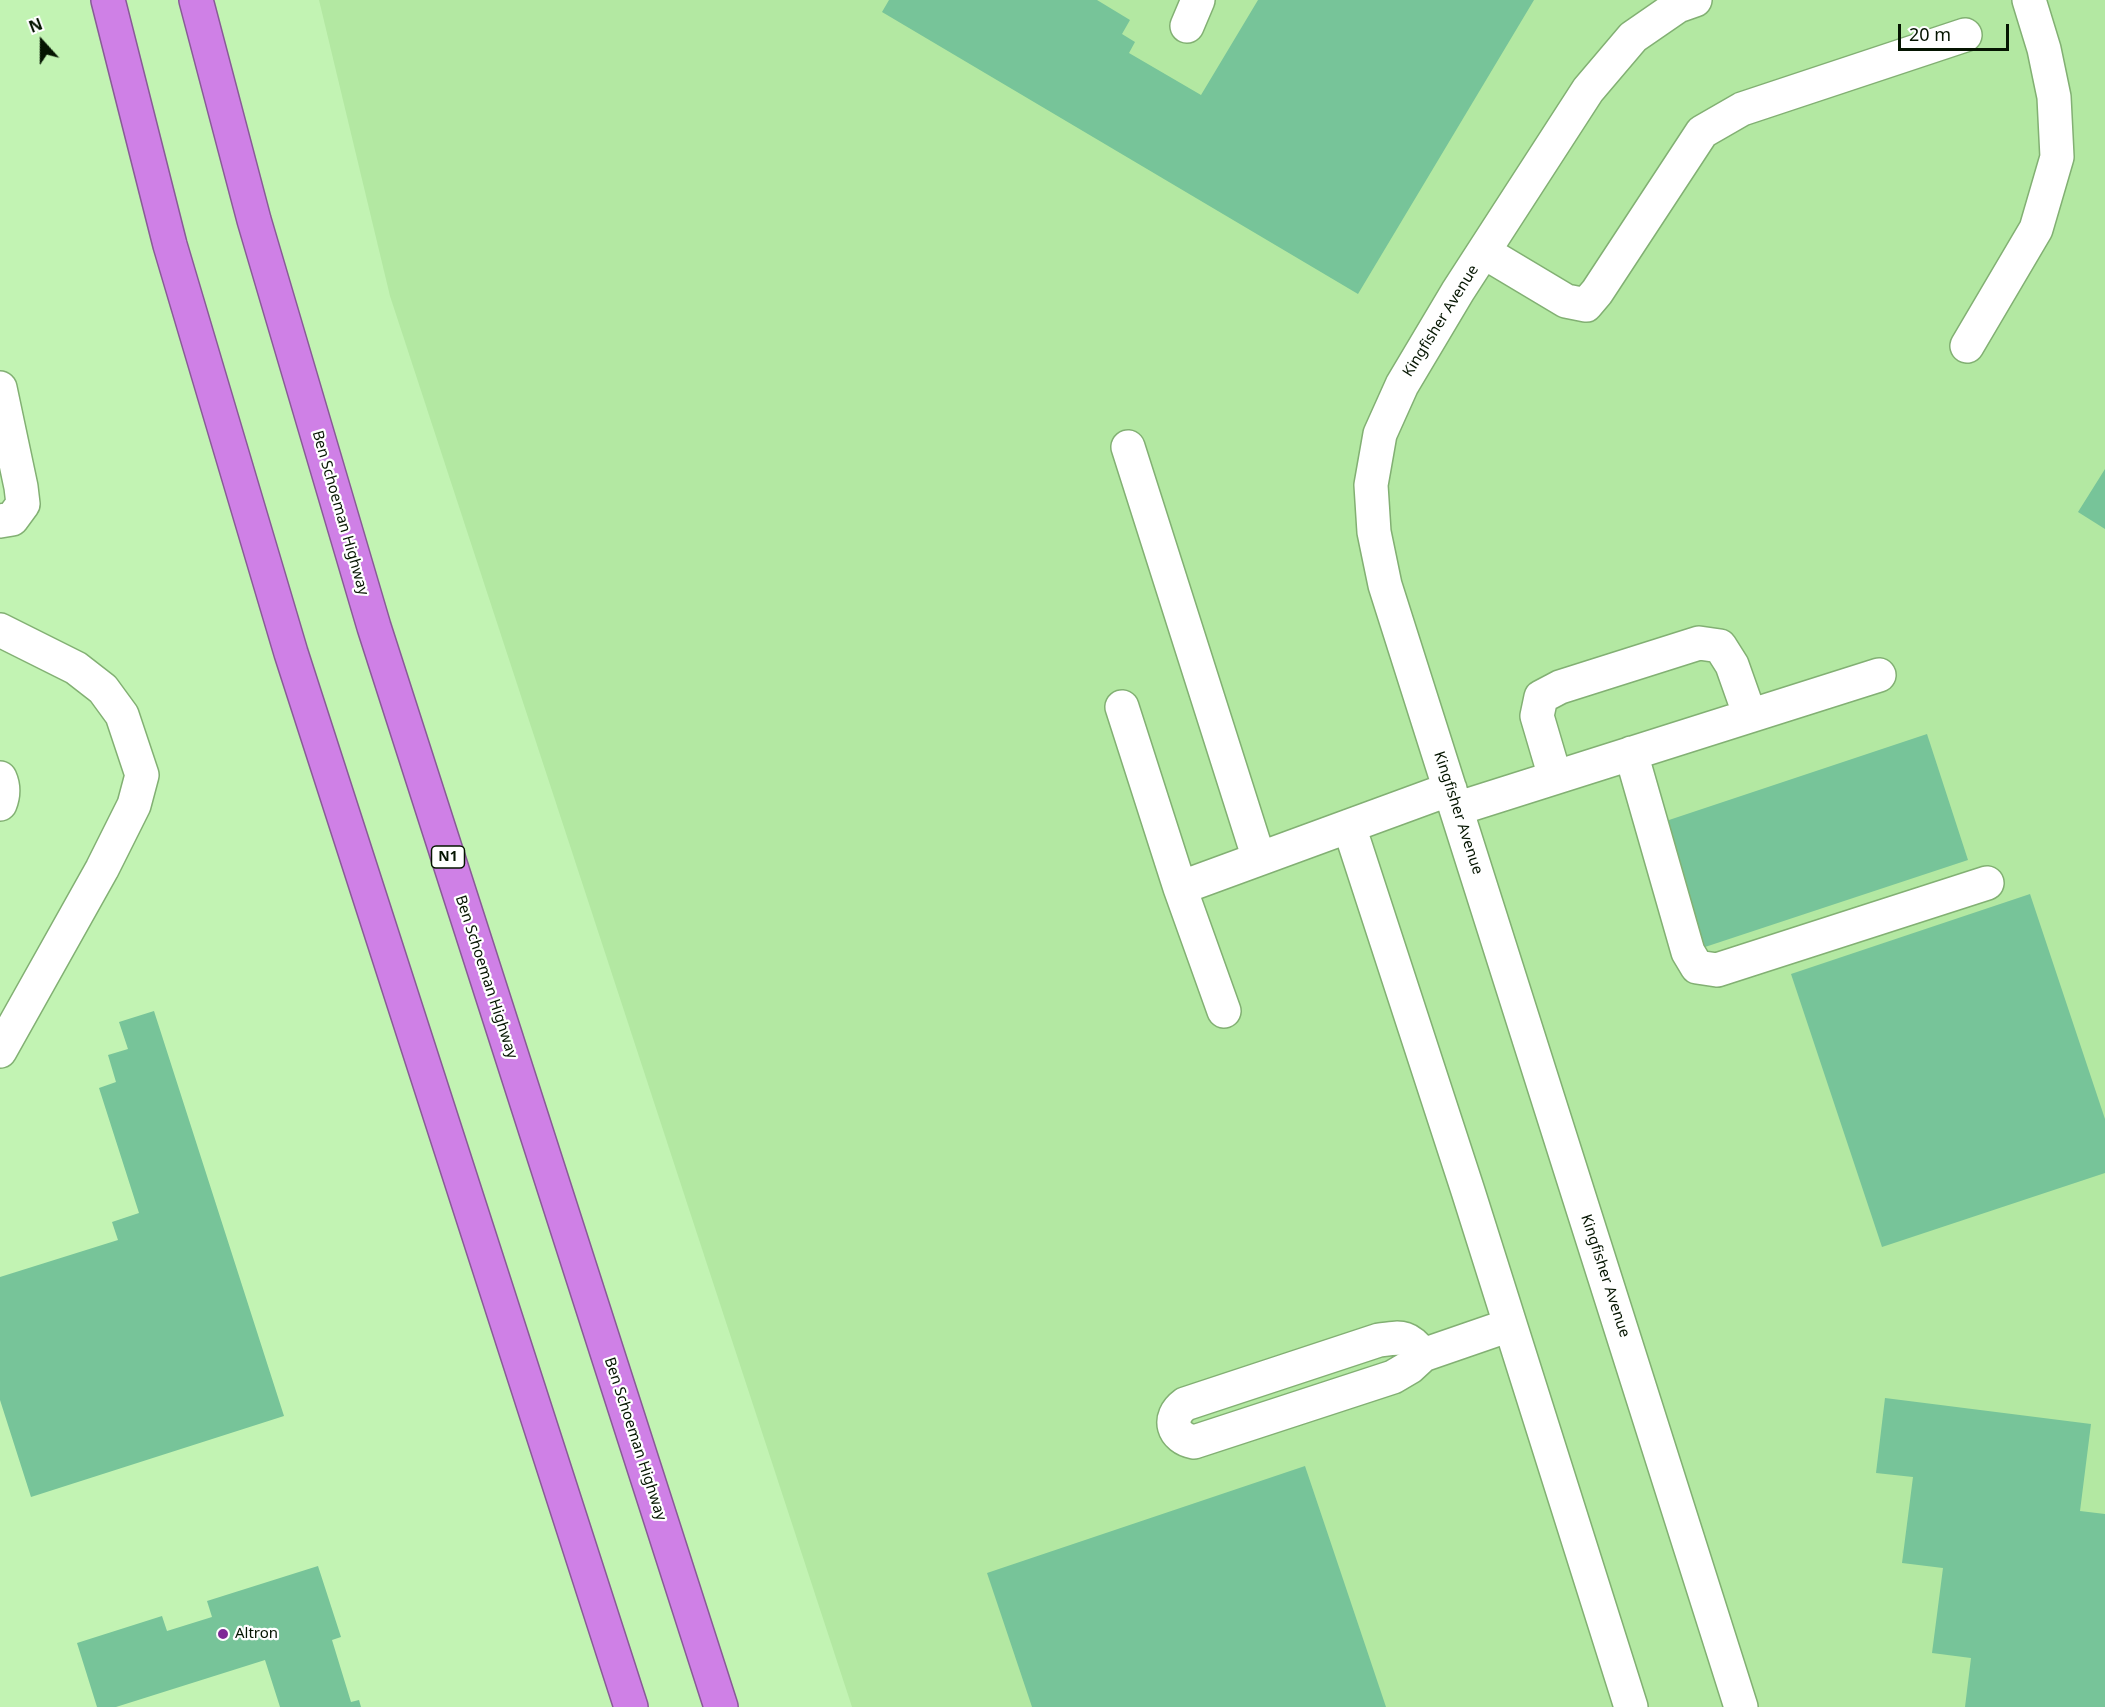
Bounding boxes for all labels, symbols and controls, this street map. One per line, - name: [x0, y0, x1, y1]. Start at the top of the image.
- north arrow: [12, 12, 72, 72]
- scale bar: [1901, 12, 2012, 50]
- text: N: [26, 13, 46, 38]
- text: 20 m: [1909, 22, 1951, 46]
- street label: Kingfisher Avenue: [1399, 262, 1483, 380]
- street label: Ben Schoeman Highway: [308, 429, 372, 597]
- street label: Kingfisher Avenue: [1430, 749, 1486, 877]
- road number: N1: [432, 846, 464, 868]
- street label: Ben Schoeman Highway: [451, 893, 521, 1061]
- street label: Kingfisher Avenue: [1577, 1212, 1633, 1340]
- street label: Ben Schoeman Highway: [600, 1355, 670, 1523]
- place label: Altron: [235, 1625, 278, 1643]
- marker: Altron: [216, 1627, 230, 1641]

